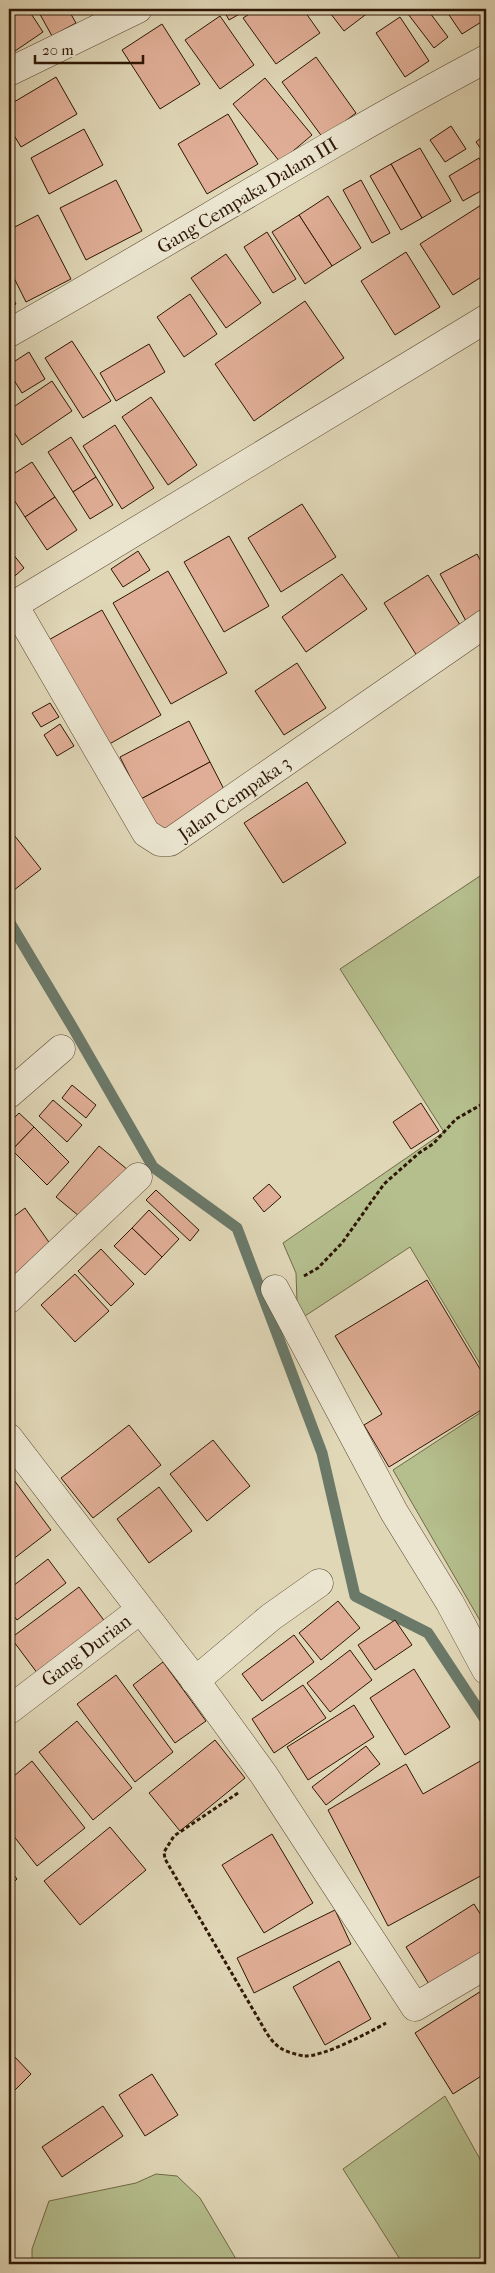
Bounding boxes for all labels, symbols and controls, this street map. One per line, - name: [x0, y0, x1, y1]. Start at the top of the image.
- scale bar: [35, 32, 142, 64]
- text: 20 m: [42, 41, 74, 59]
- street label: Gang Cempaka Dalam III: [153, 133, 342, 258]
- street label: Jalan Cempaka 3: [173, 752, 295, 847]
- street label: Gang Durian: [38, 1610, 136, 1692]

